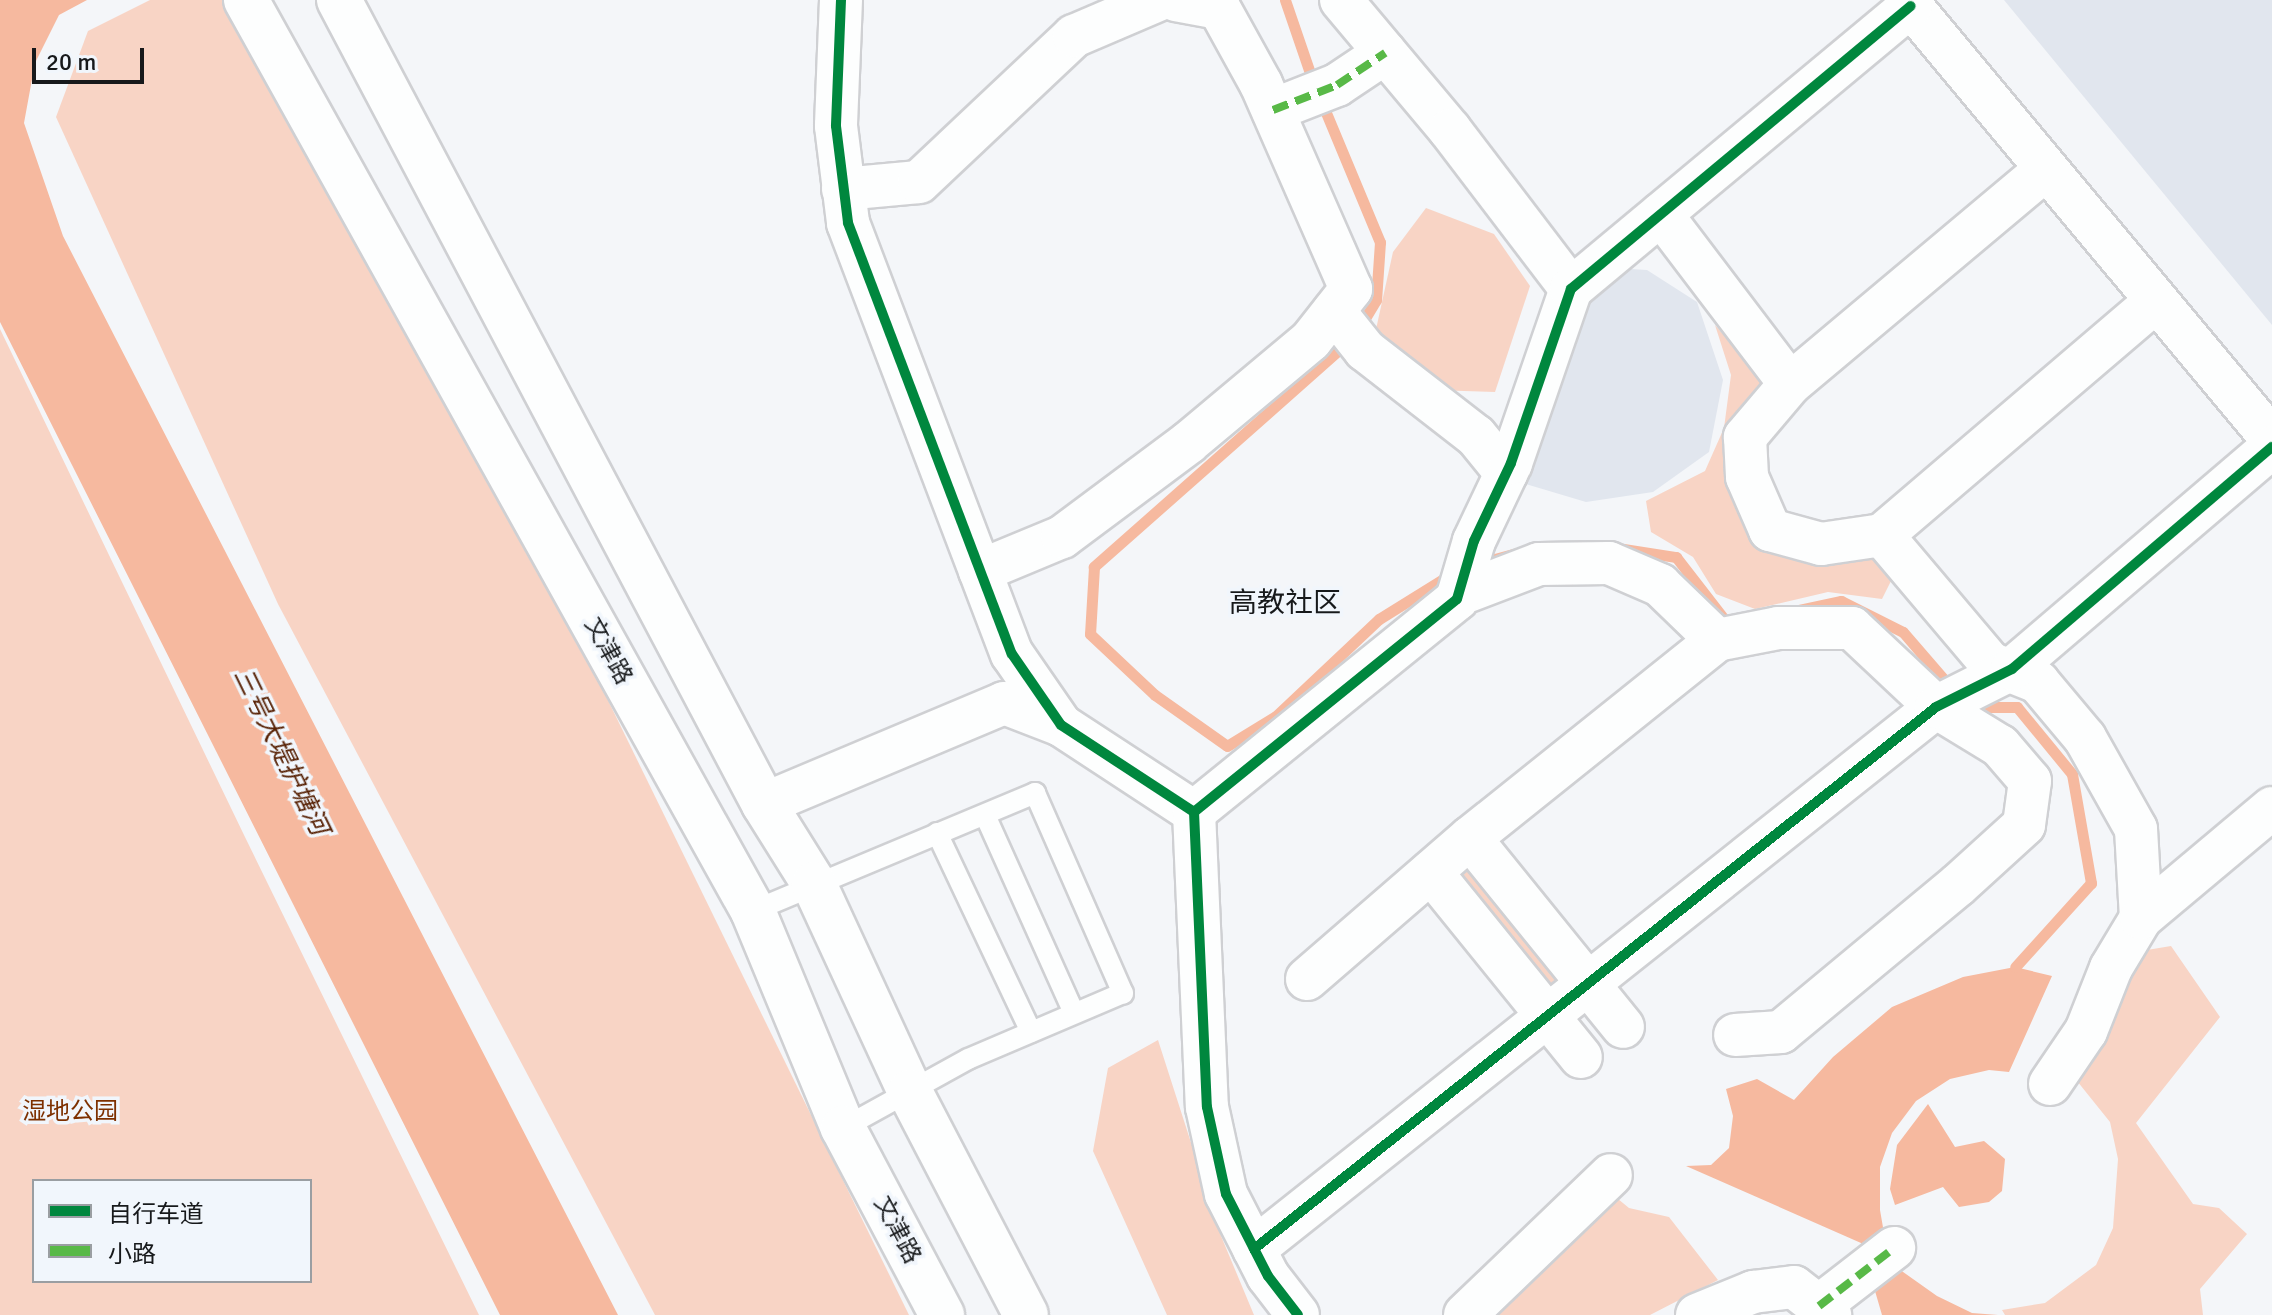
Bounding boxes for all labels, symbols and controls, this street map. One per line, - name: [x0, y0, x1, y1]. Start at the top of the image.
- scale bar: [36, 32, 148, 82]
- text: 20 m: [46, 47, 96, 77]
- district label: 高教社区: [1229, 586, 1341, 620]
- street label: 文津路: [578, 613, 638, 689]
- water label: 三号大堤护塘河: [226, 663, 334, 841]
- park label: 湿地公园: [22, 1098, 118, 1126]
- legend: [32, 1179, 312, 1283]
- street label: 文津路: [867, 1191, 927, 1269]
- text: 自行车道: [108, 1199, 204, 1229]
- text: 小路: [108, 1239, 156, 1269]

